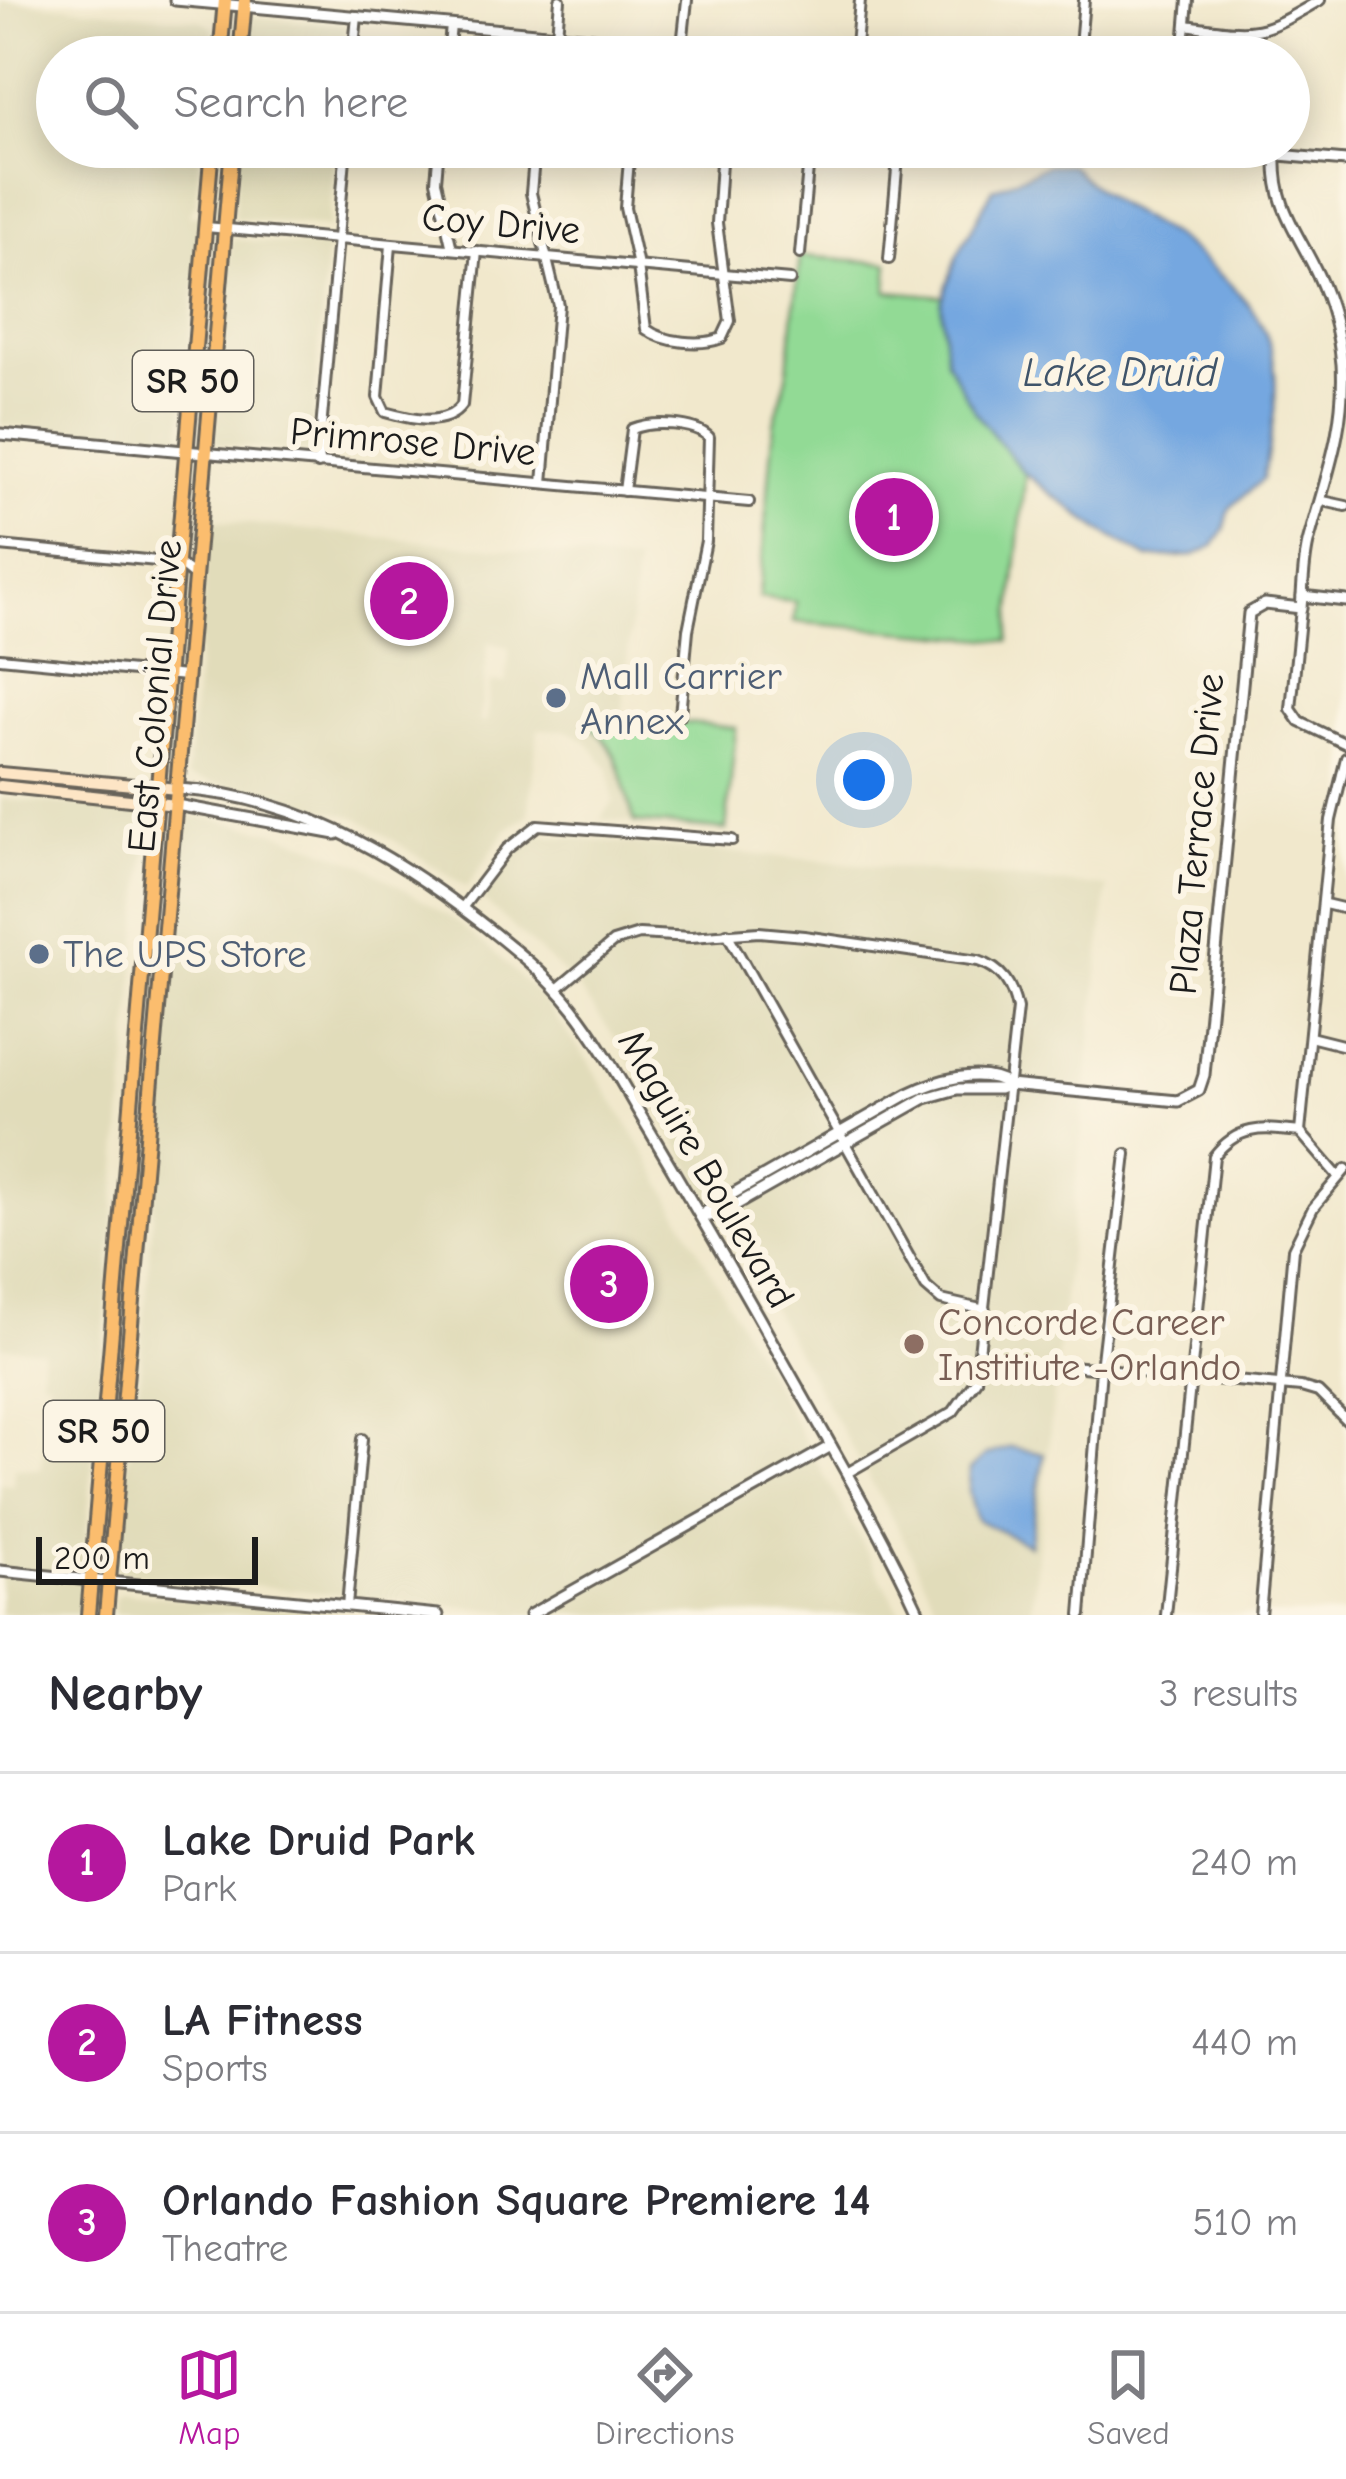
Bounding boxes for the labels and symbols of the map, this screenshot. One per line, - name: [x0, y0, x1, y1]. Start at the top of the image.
- street label: Coy Drive: [420, 195, 582, 253]
- water label: Lake Druid: [1023, 348, 1219, 397]
- road number: SR 50: [133, 351, 253, 411]
- street label: Primrose Drive: [288, 409, 538, 475]
- pin: 1: [855, 472, 933, 562]
- street label: East Colonial Drive: [119, 538, 191, 854]
- pin: 2: [370, 556, 448, 646]
- place label: Mall Carrier Annex: [580, 654, 782, 744]
- street label: Plaza Terrace Drive: [1161, 672, 1233, 996]
- marker: Mall Carrier Annex: [543, 685, 569, 711]
- your location: [834, 750, 894, 810]
- place label: The UPS Store: [63, 932, 307, 977]
- marker: The UPS Store: [26, 941, 52, 967]
- street label: Maguire Boulevard: [608, 1022, 804, 1316]
- pin: 3: [570, 1239, 648, 1329]
- place label: Concorde Career Institiute -Orlando: [938, 1300, 1241, 1390]
- marker: Concorde Career Institiute -Orlando: [901, 1331, 927, 1357]
- road number: SR 50: [44, 1401, 164, 1461]
- scale bar: [36, 1531, 258, 1584]

